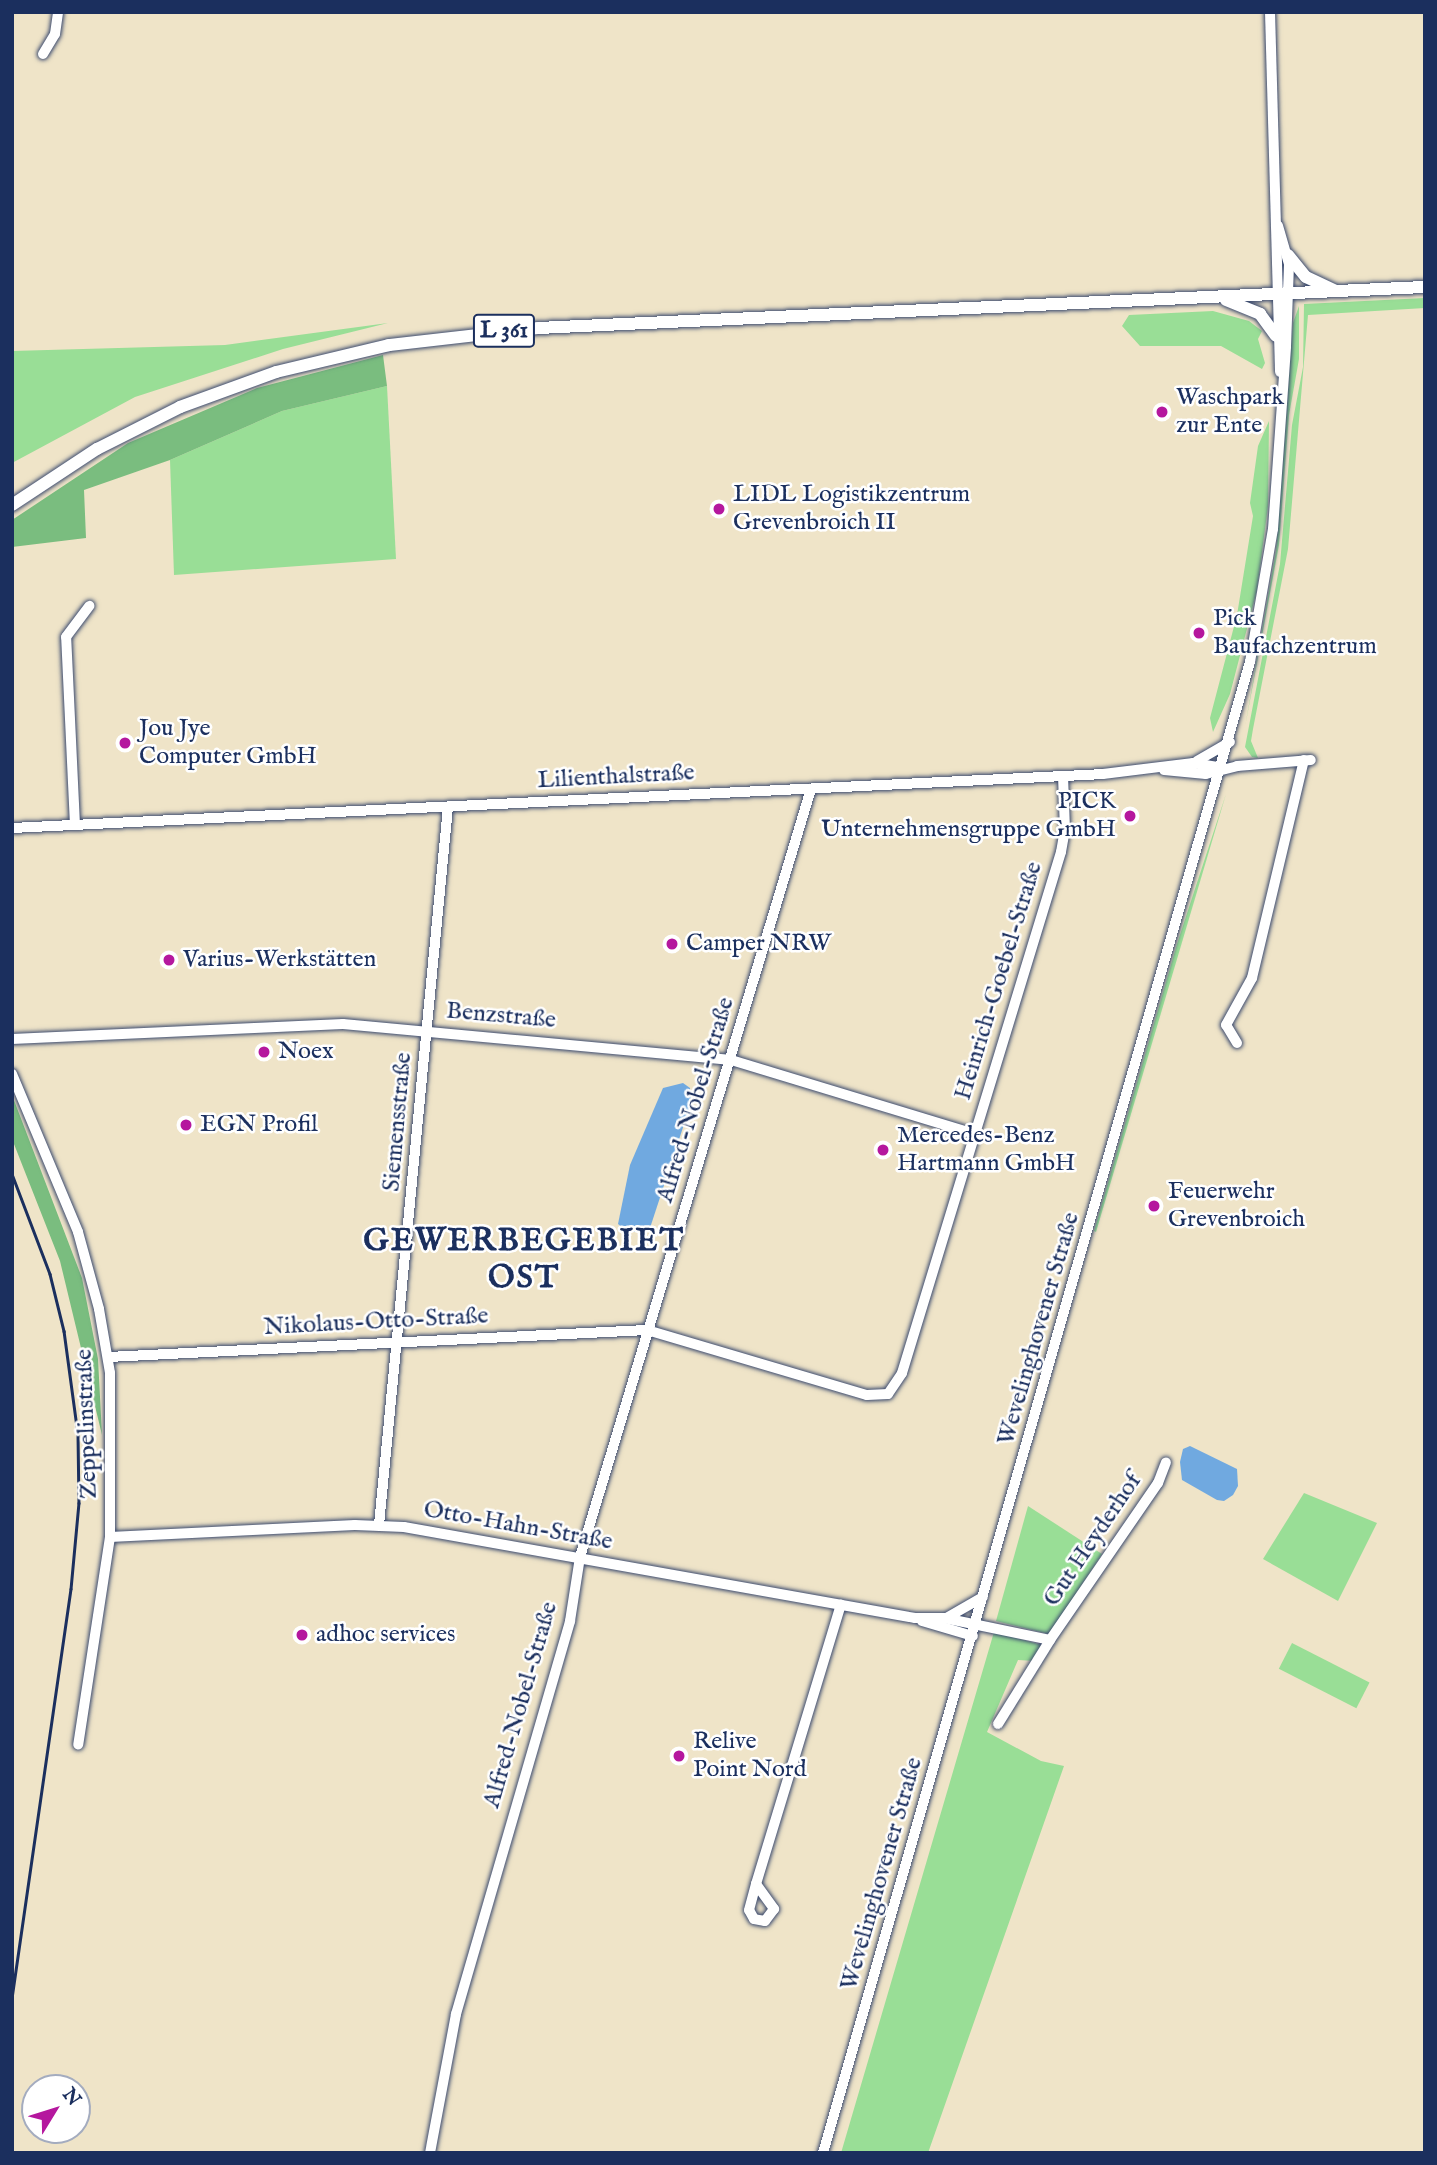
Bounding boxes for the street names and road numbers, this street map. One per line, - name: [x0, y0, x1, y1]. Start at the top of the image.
- road number: L 361: [472, 312, 536, 350]
- street label: Lilienthalstraße: [537, 759, 695, 795]
- street label: Heinrich-Goebel-Straße: [949, 858, 1049, 1104]
- street label: Alfred-Nobel-Straße: [651, 994, 741, 1206]
- street label: Benzstraße: [445, 997, 557, 1035]
- street label: Siemensstraße: [378, 1051, 418, 1193]
- street label: Wevelinghovener Straße: [992, 1209, 1086, 1449]
- street label: Nikolaus-Otto-Straße: [263, 1302, 489, 1342]
- street label: Zeppelinstraße: [70, 1349, 104, 1499]
- street label: Gut Heyderhof: [1038, 1468, 1148, 1612]
- street label: Otto-Hahn-Straße: [421, 1495, 615, 1557]
- street label: Alfred-Nobel-Straße: [478, 1599, 564, 1811]
- street label: Wevelinghovener Straße: [835, 1754, 929, 1994]

